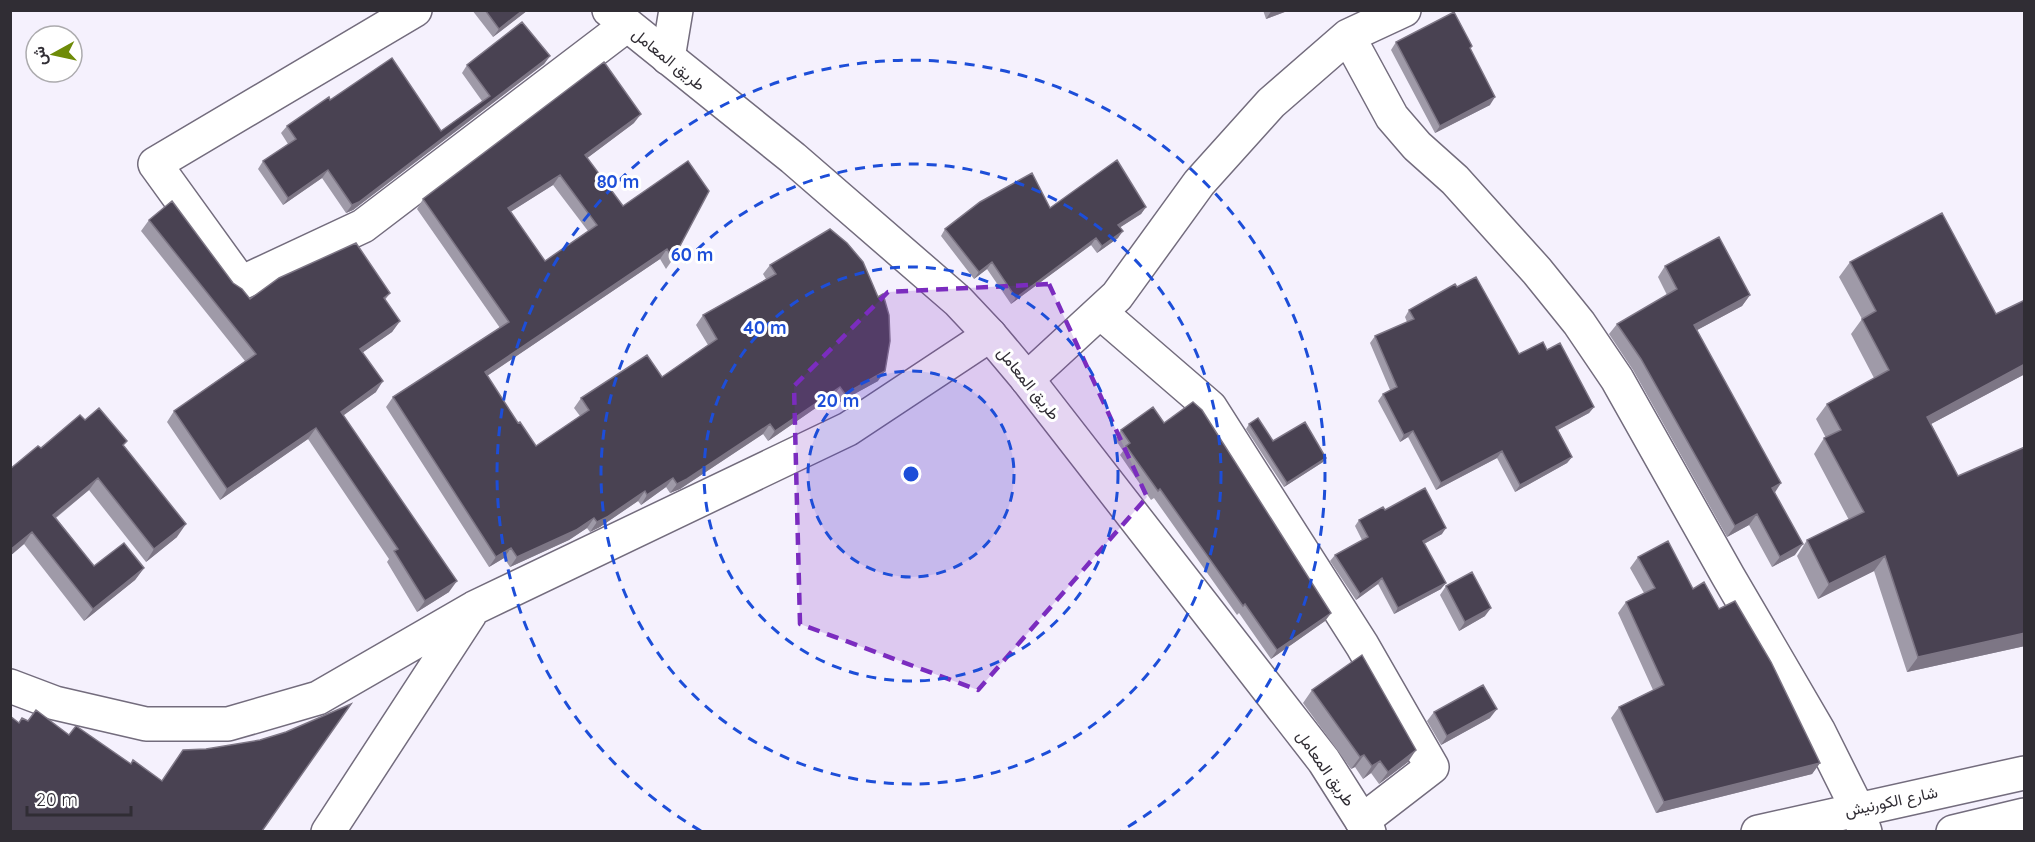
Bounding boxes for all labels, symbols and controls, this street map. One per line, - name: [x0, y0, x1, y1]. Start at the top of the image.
- street label: طريق المعامل: [628, 23, 710, 95]
- north arrow: [24, 24, 84, 84]
- text: ش: [28, 45, 50, 67]
- text: 80 m: [597, 170, 639, 193]
- text: 60 m: [671, 243, 713, 266]
- text: 40 m: [743, 316, 787, 339]
- street label: طريق المعامل: [993, 342, 1065, 424]
- text: 20 m: [817, 389, 859, 412]
- centre of rings: [901, 464, 921, 484]
- street label: طريق المعامل: [1292, 726, 1360, 811]
- scale bar: [27, 779, 130, 817]
- street label: شارع الكورنيش: [1843, 781, 1940, 823]
- text: 20 m: [36, 788, 78, 811]

